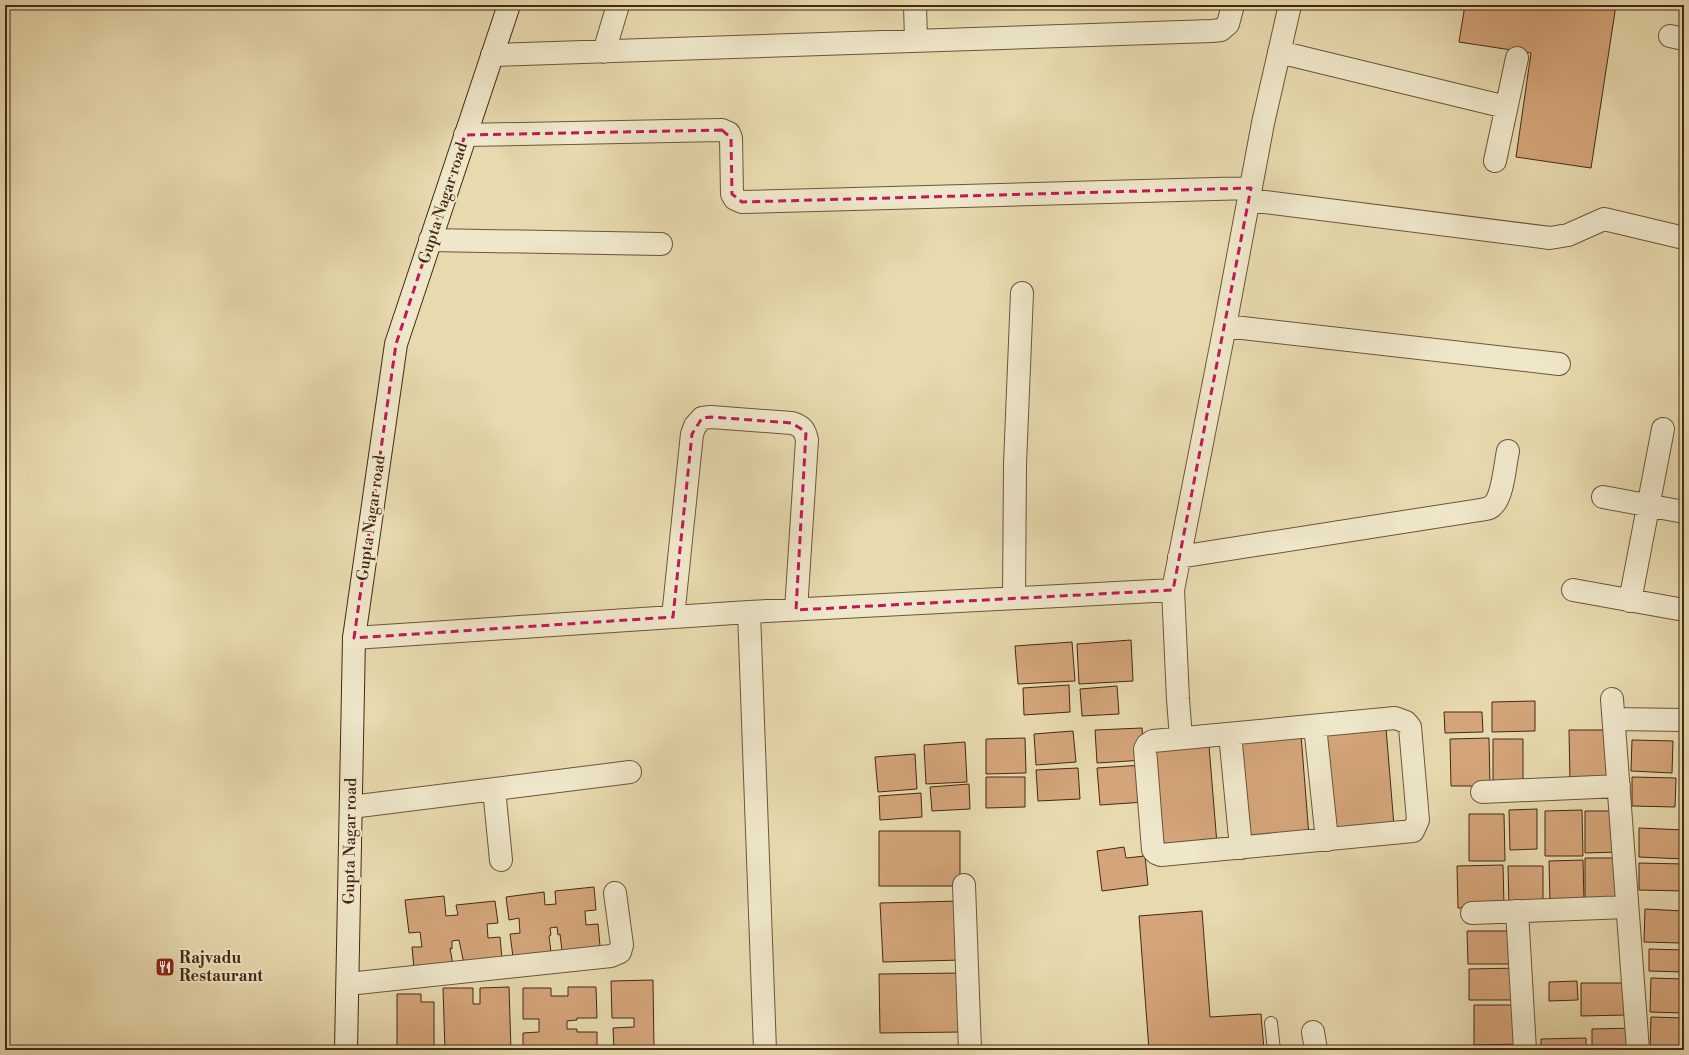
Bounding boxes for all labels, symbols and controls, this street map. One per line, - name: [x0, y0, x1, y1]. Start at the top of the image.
- street label: Gupta Nagar road: [414, 140, 472, 266]
- street label: Gupta Nagar road: [352, 454, 390, 582]
- street label: Gupta Nagar road: [339, 777, 361, 905]
- place label: Rajvadu Restaurant: [179, 948, 263, 986]
- restaurant icon: Rajvadu Restaurant: [154, 956, 176, 978]

